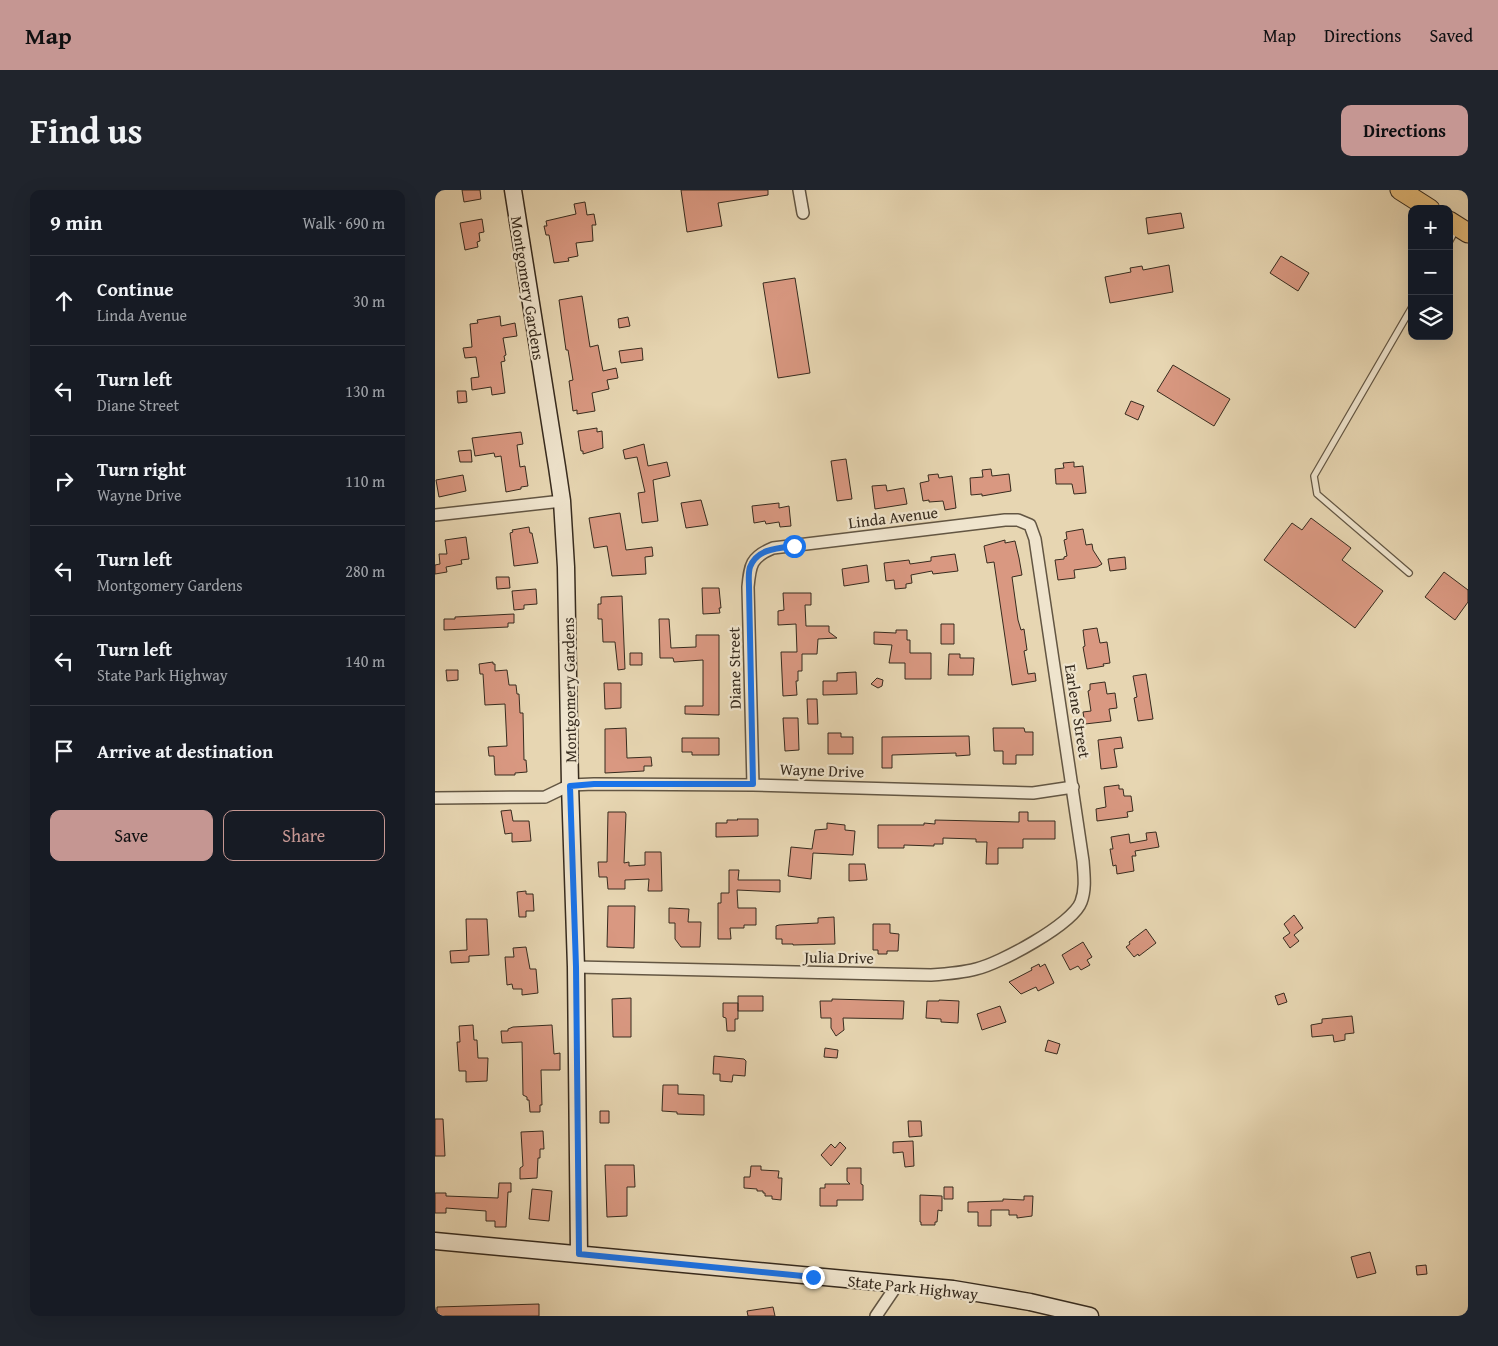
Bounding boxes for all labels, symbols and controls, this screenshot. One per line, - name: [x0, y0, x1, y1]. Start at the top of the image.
- text: Map: [25, 18, 72, 53]
- text: Map: [1263, 22, 1296, 49]
- text: Directions: [1324, 22, 1401, 49]
- text: Saved: [1429, 22, 1473, 49]
- text: Find us: [30, 105, 143, 156]
- button: Directions: [1341, 105, 1468, 156]
- map controls: [1408, 205, 1453, 340]
- button: +: [1408, 205, 1453, 250]
- text: 9 min: [50, 207, 102, 238]
- text: Walk · 690 m: [302, 211, 385, 235]
- street label: Montgomery Gardens: [505, 214, 551, 362]
- button: −: [1408, 250, 1453, 295]
- text: Continue: [97, 275, 174, 303]
- icon: ahead: [50, 287, 78, 315]
- text: 30 m: [353, 289, 385, 313]
- button: layers: [1408, 295, 1453, 340]
- text: Linda Avenue: [97, 303, 187, 327]
- text: Turn left: [97, 365, 172, 393]
- icon: left: [50, 377, 78, 405]
- text: 130 m: [345, 379, 385, 403]
- text: Diane Street: [97, 393, 179, 417]
- text: Turn right: [97, 455, 186, 483]
- icon: right: [50, 467, 78, 495]
- text: 110 m: [345, 469, 385, 493]
- text: Wayne Drive: [97, 483, 181, 507]
- street label: Linda Avenue: [847, 500, 939, 534]
- route start: [783, 535, 806, 558]
- text: Turn left: [97, 545, 172, 573]
- icon: left: [50, 557, 78, 585]
- text: 280 m: [345, 559, 385, 583]
- text: Montgomery Gardens: [97, 573, 243, 597]
- street label: Montgomery Gardens: [556, 617, 582, 763]
- street label: Diane Street: [721, 626, 747, 709]
- text: Turn left: [97, 635, 172, 663]
- icon: left: [50, 647, 78, 675]
- text: 140 m: [345, 649, 385, 673]
- street label: Earlene Street: [1059, 662, 1097, 760]
- text: State Park Highway: [97, 663, 228, 687]
- icon: arrive: [50, 737, 78, 765]
- text: Arrive at destination: [97, 737, 273, 765]
- street label: Wayne Drive: [779, 757, 865, 783]
- button: Save: [50, 810, 213, 861]
- button: Share: [223, 810, 385, 861]
- street label: Julia Drive: [802, 944, 874, 970]
- route end: [802, 1266, 825, 1289]
- street label: State Park Highway: [847, 1268, 979, 1306]

